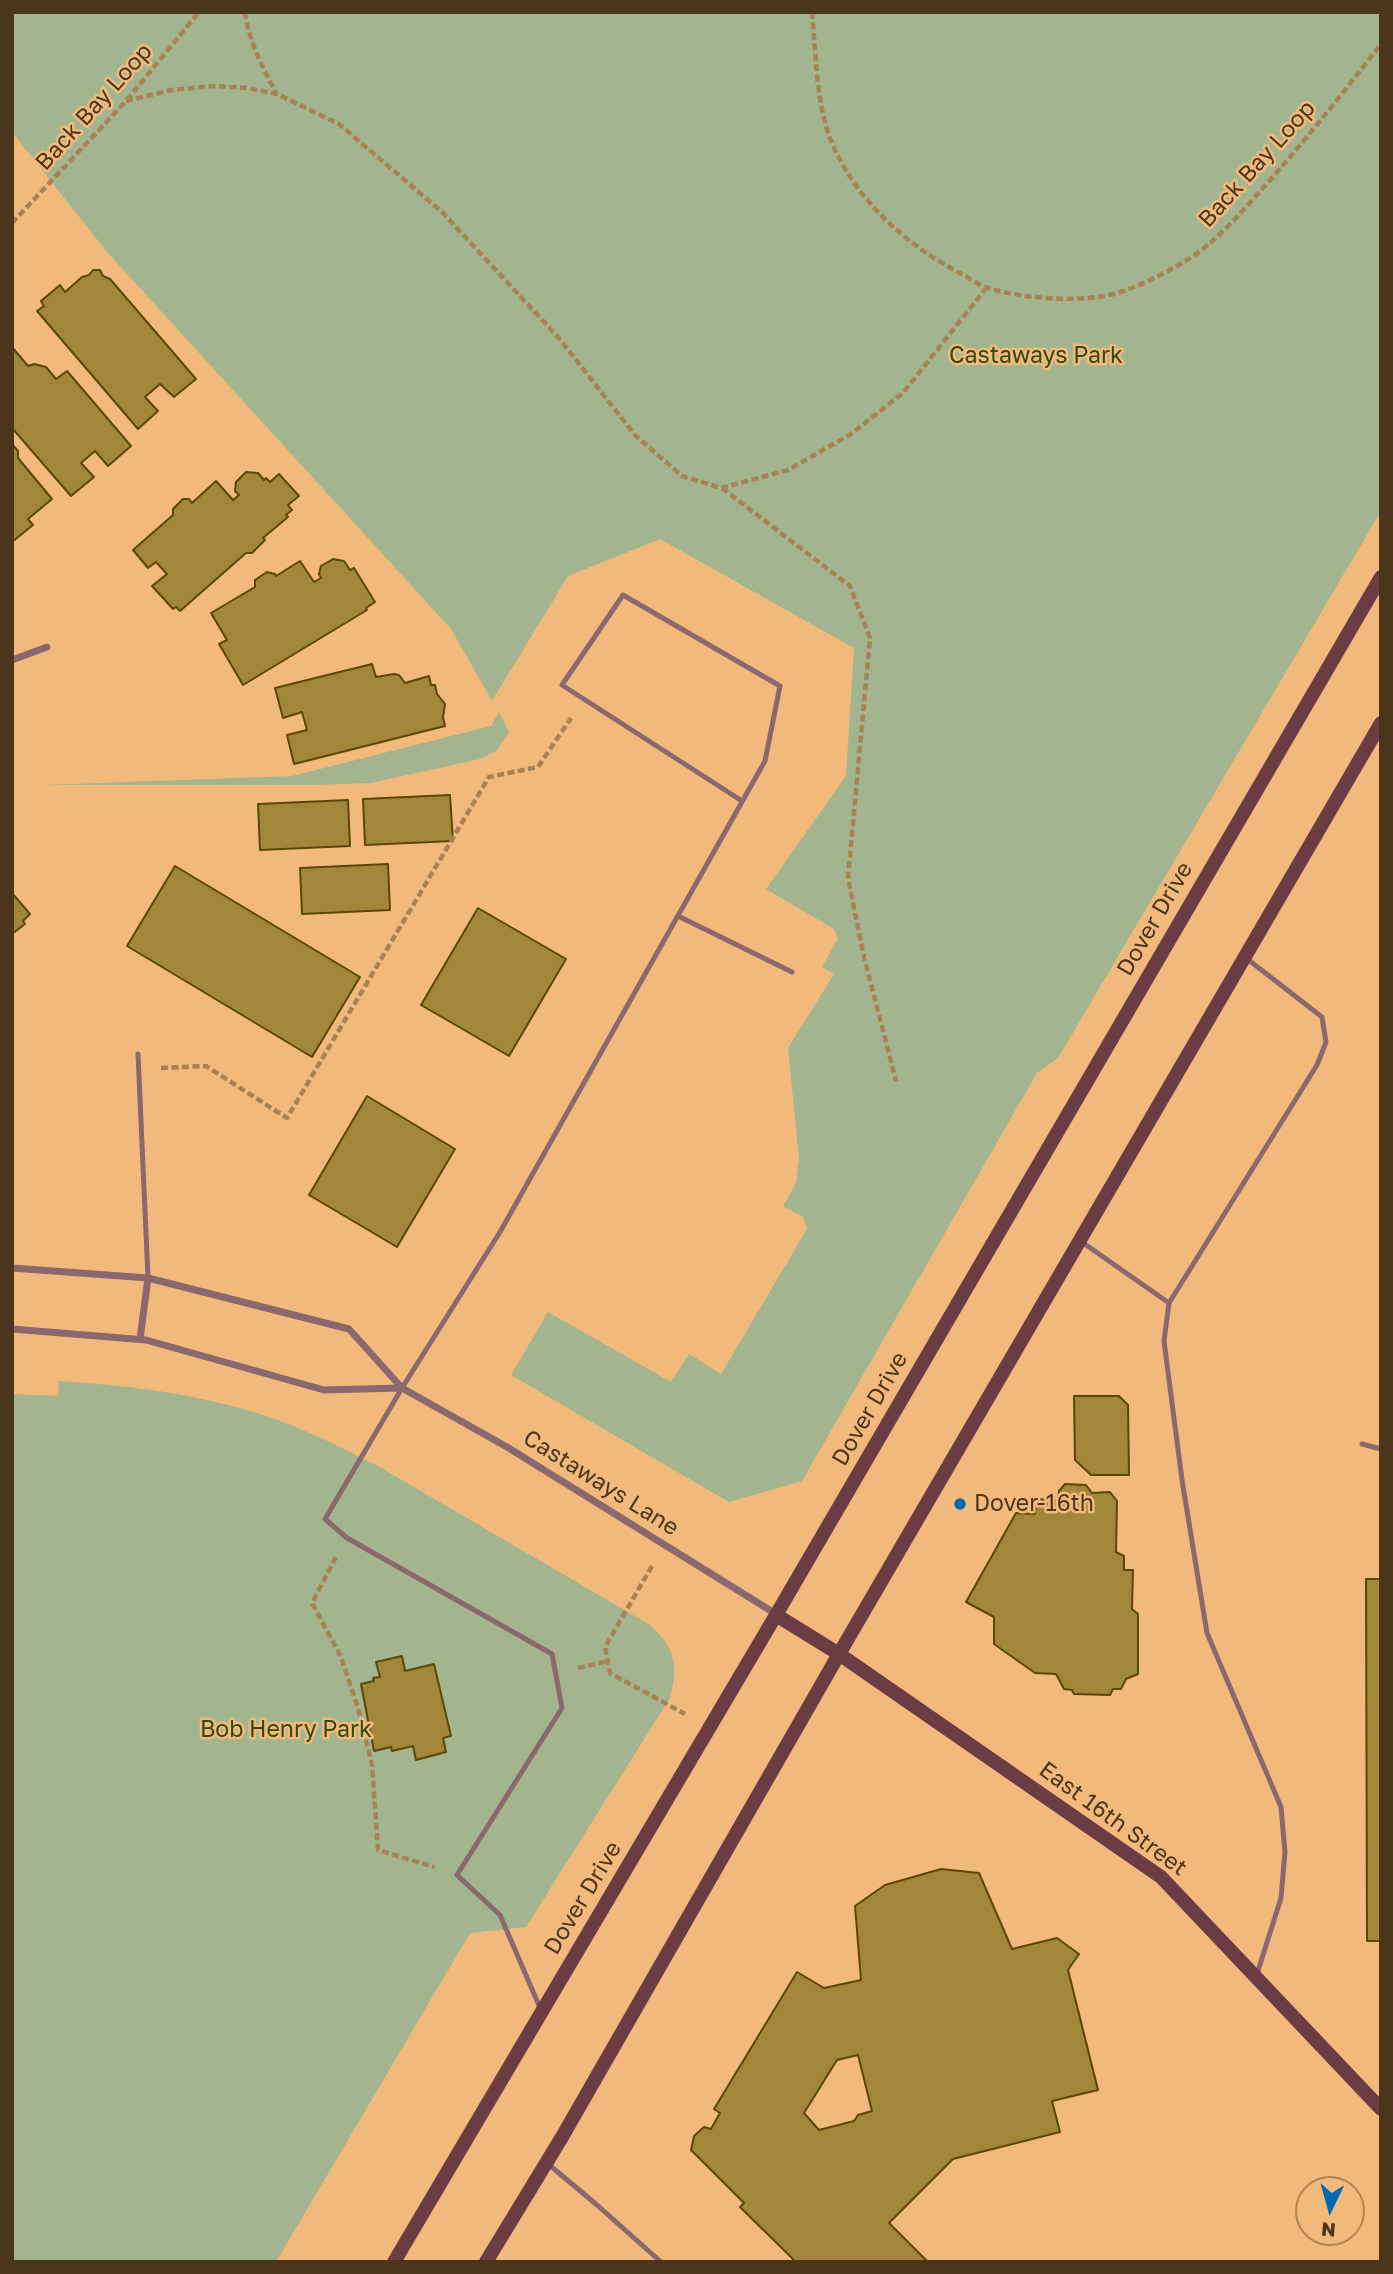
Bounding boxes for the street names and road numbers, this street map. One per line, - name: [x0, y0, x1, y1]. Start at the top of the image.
- street label: Back Bay Loop: [30, 38, 158, 176]
- street label: Back Bay Loop: [1193, 95, 1321, 233]
- street label: Dover Drive: [1111, 857, 1199, 981]
- street label: Dover Drive: [826, 1347, 914, 1471]
- street label: Castaways Lane: [518, 1424, 684, 1542]
- street label: East 16th Street: [1034, 1756, 1192, 1882]
- street label: Dover Drive: [538, 1836, 628, 1960]

